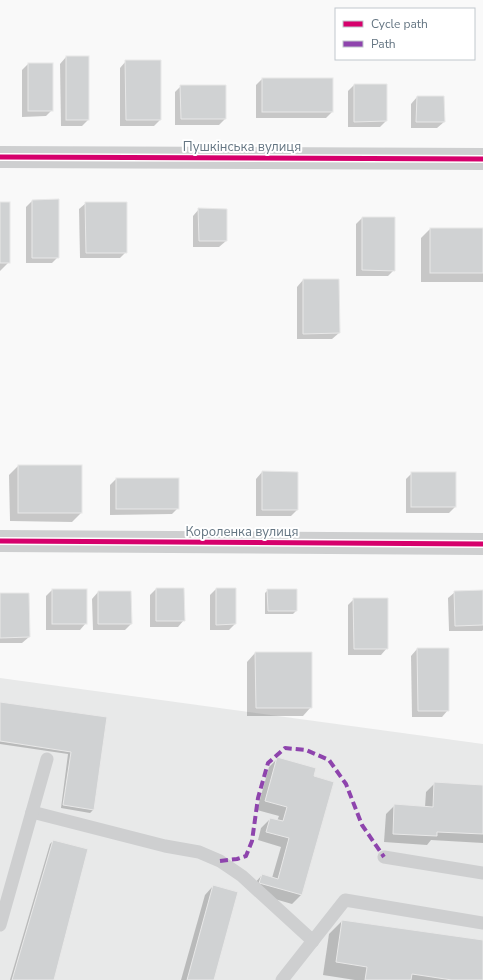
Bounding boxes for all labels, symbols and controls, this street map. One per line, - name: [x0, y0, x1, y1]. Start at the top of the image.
- legend: [335, 8, 475, 60]
- text: Cycle path: [371, 16, 428, 32]
- text: Path: [371, 36, 396, 52]
- street label: Пушкінська вулиця: [183, 138, 301, 156]
- street label: Короленка вулиця: [185, 523, 299, 541]

